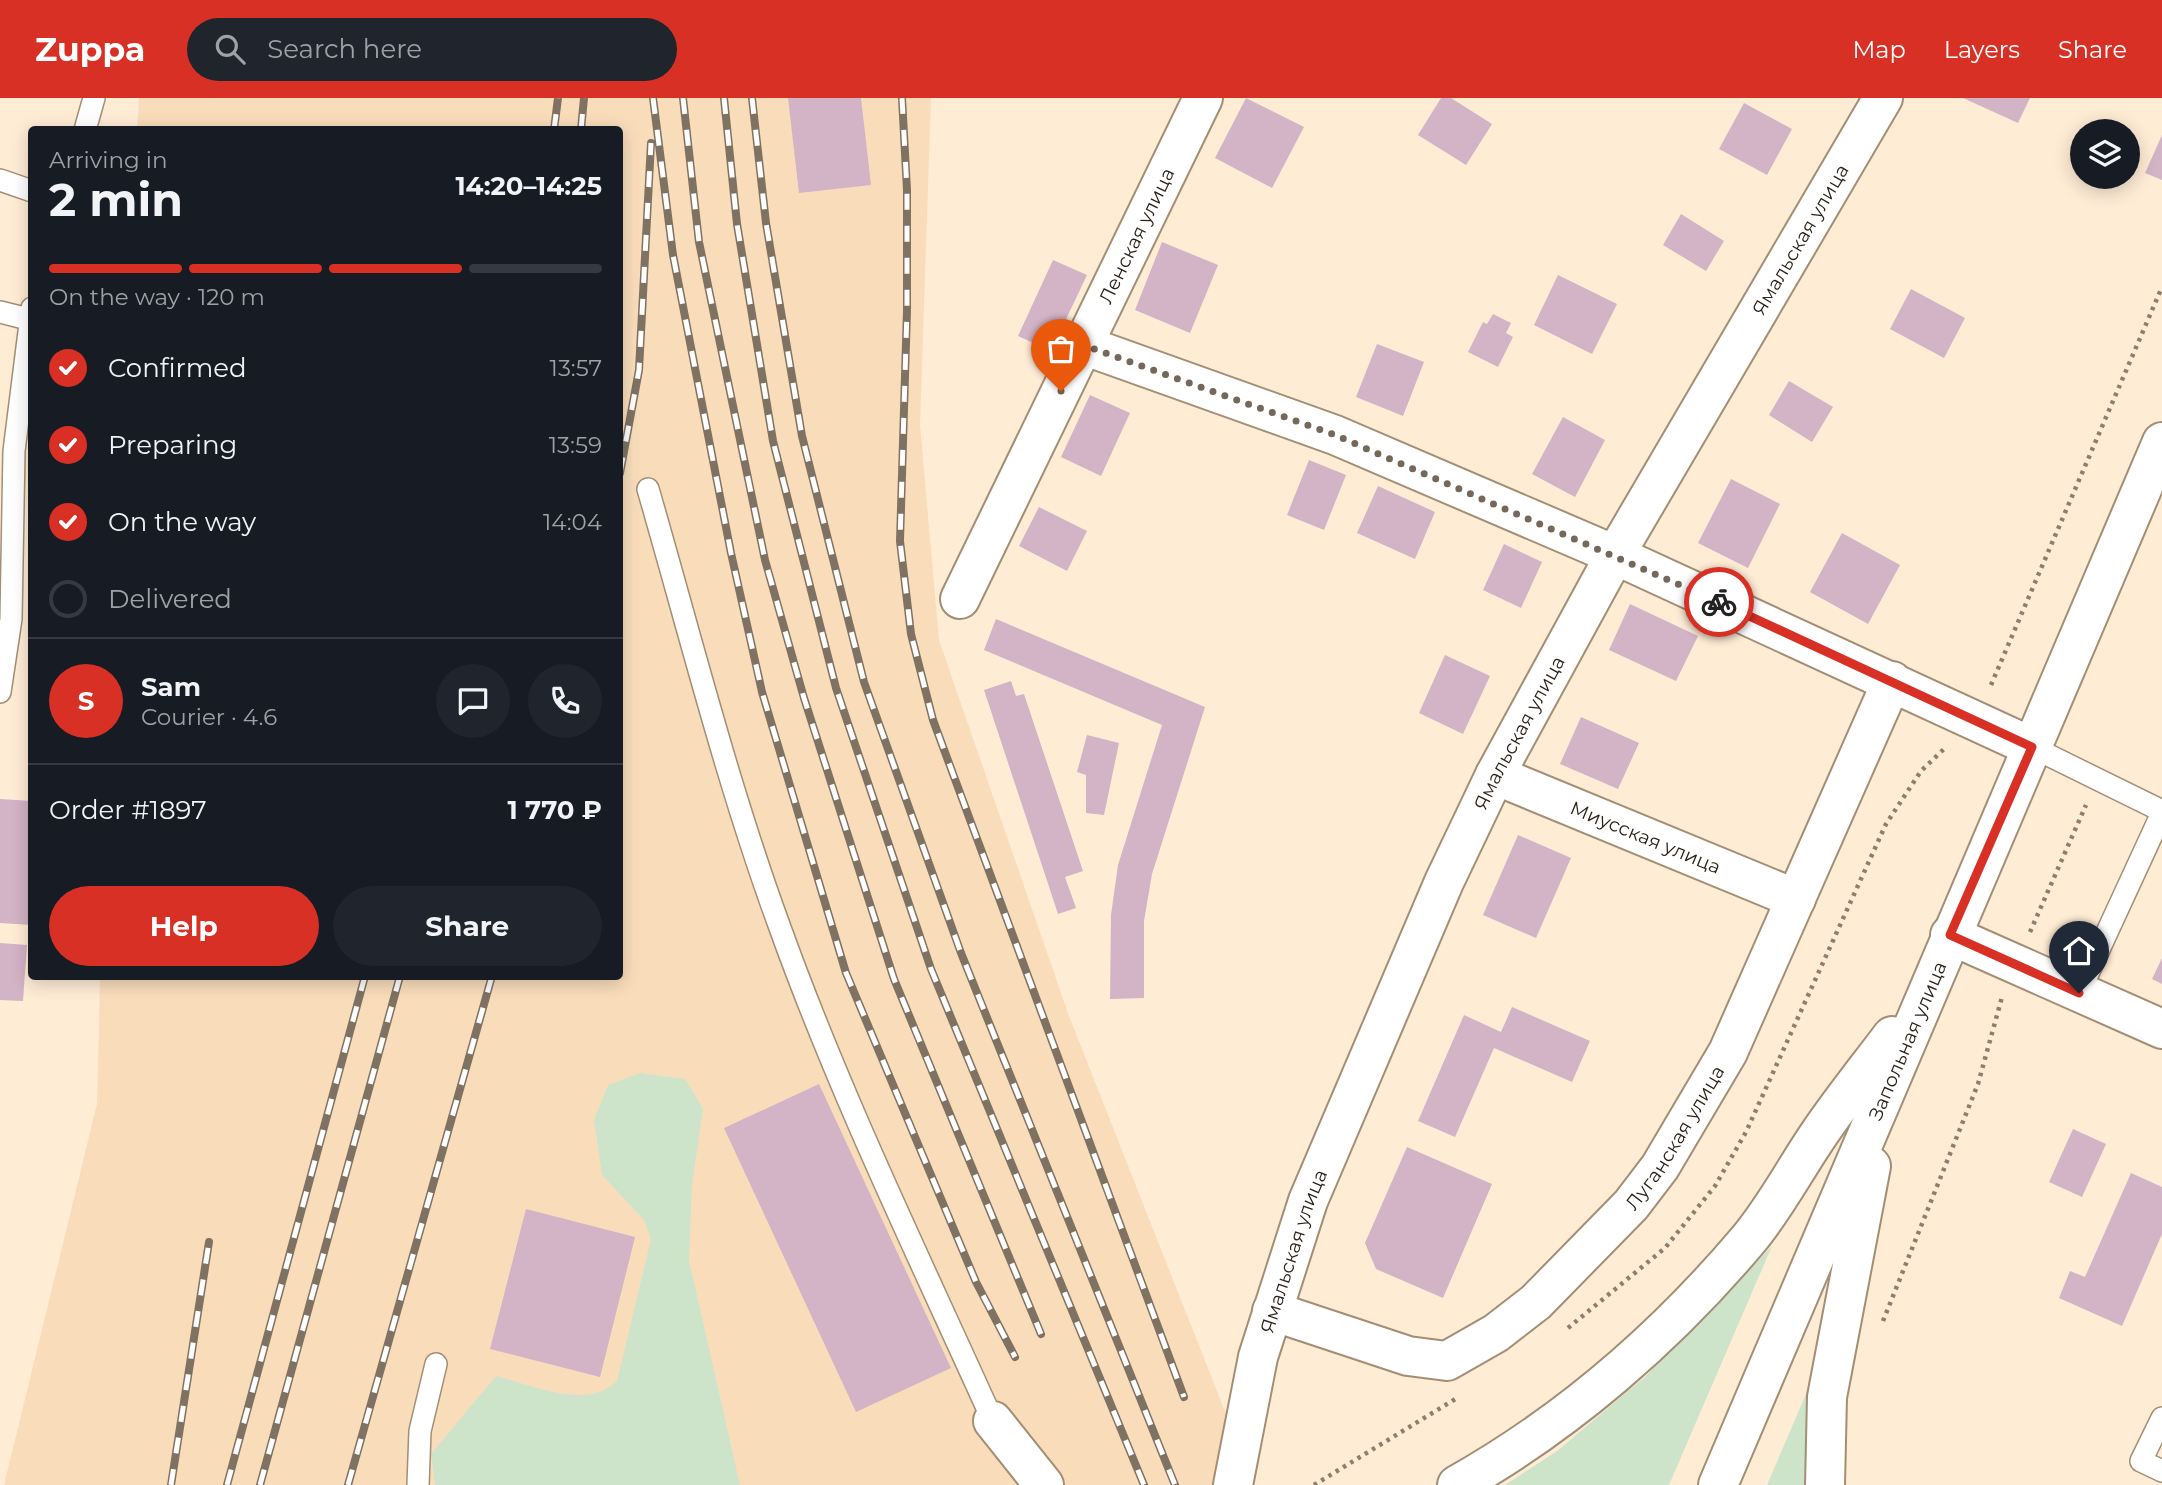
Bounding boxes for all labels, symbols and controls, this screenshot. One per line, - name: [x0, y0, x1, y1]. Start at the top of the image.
- search box: [187, 18, 677, 81]
- text: Zuppa: [35, 29, 145, 69]
- icon: search: [211, 30, 249, 68]
- text: Search here: [267, 33, 422, 65]
- text: Map: [1852, 35, 1906, 64]
- text: Layers: [1944, 35, 2020, 64]
- text: Share: [2058, 35, 2127, 64]
- map controls: [2070, 119, 2140, 189]
- button: layers: [2070, 119, 2140, 189]
- text: Arriving in: [49, 146, 168, 174]
- street label: Ямальская улица: [1747, 160, 1853, 319]
- street label: Ленская улица: [1094, 164, 1179, 307]
- text: 14:20–14:25: [455, 170, 602, 202]
- text: 2 min: [49, 171, 183, 228]
- text: On the way · 120 m: [49, 283, 265, 311]
- pin: [1031, 319, 1091, 391]
- icon: bag: [1042, 330, 1080, 368]
- icon: check: [49, 349, 87, 387]
- text: Confirmed: [108, 352, 247, 384]
- text: 13:57: [550, 354, 602, 382]
- icon: check: [49, 426, 87, 464]
- text: Preparing: [108, 429, 237, 461]
- text: 13:59: [549, 431, 602, 459]
- icon: check: [49, 503, 87, 541]
- text: On the way: [108, 506, 256, 538]
- text: 14:04: [543, 508, 602, 536]
- courier: [1684, 567, 1754, 637]
- text: Delivered: [108, 583, 232, 615]
- icon: bike: [1700, 583, 1738, 621]
- street label: Ямальская улица: [1469, 652, 1569, 813]
- button: chat: [436, 664, 510, 738]
- button: phone: [528, 664, 602, 738]
- text: Sam: [141, 671, 201, 703]
- text: S: [78, 685, 94, 717]
- text: Courier · 4.6: [141, 703, 277, 731]
- text: Order #1897: [49, 794, 207, 826]
- text: 1 770 ₽: [508, 794, 602, 826]
- street label: Миусская улица: [1567, 796, 1724, 878]
- button: Help: [49, 886, 319, 966]
- button: Share: [333, 886, 602, 966]
- pin: [2049, 921, 2109, 993]
- icon: home: [2060, 932, 2098, 970]
- street label: Запольная улица: [1863, 958, 1951, 1123]
- street label: Луганская улица: [1620, 1061, 1729, 1214]
- street label: Ямальская улица: [1255, 1166, 1332, 1336]

